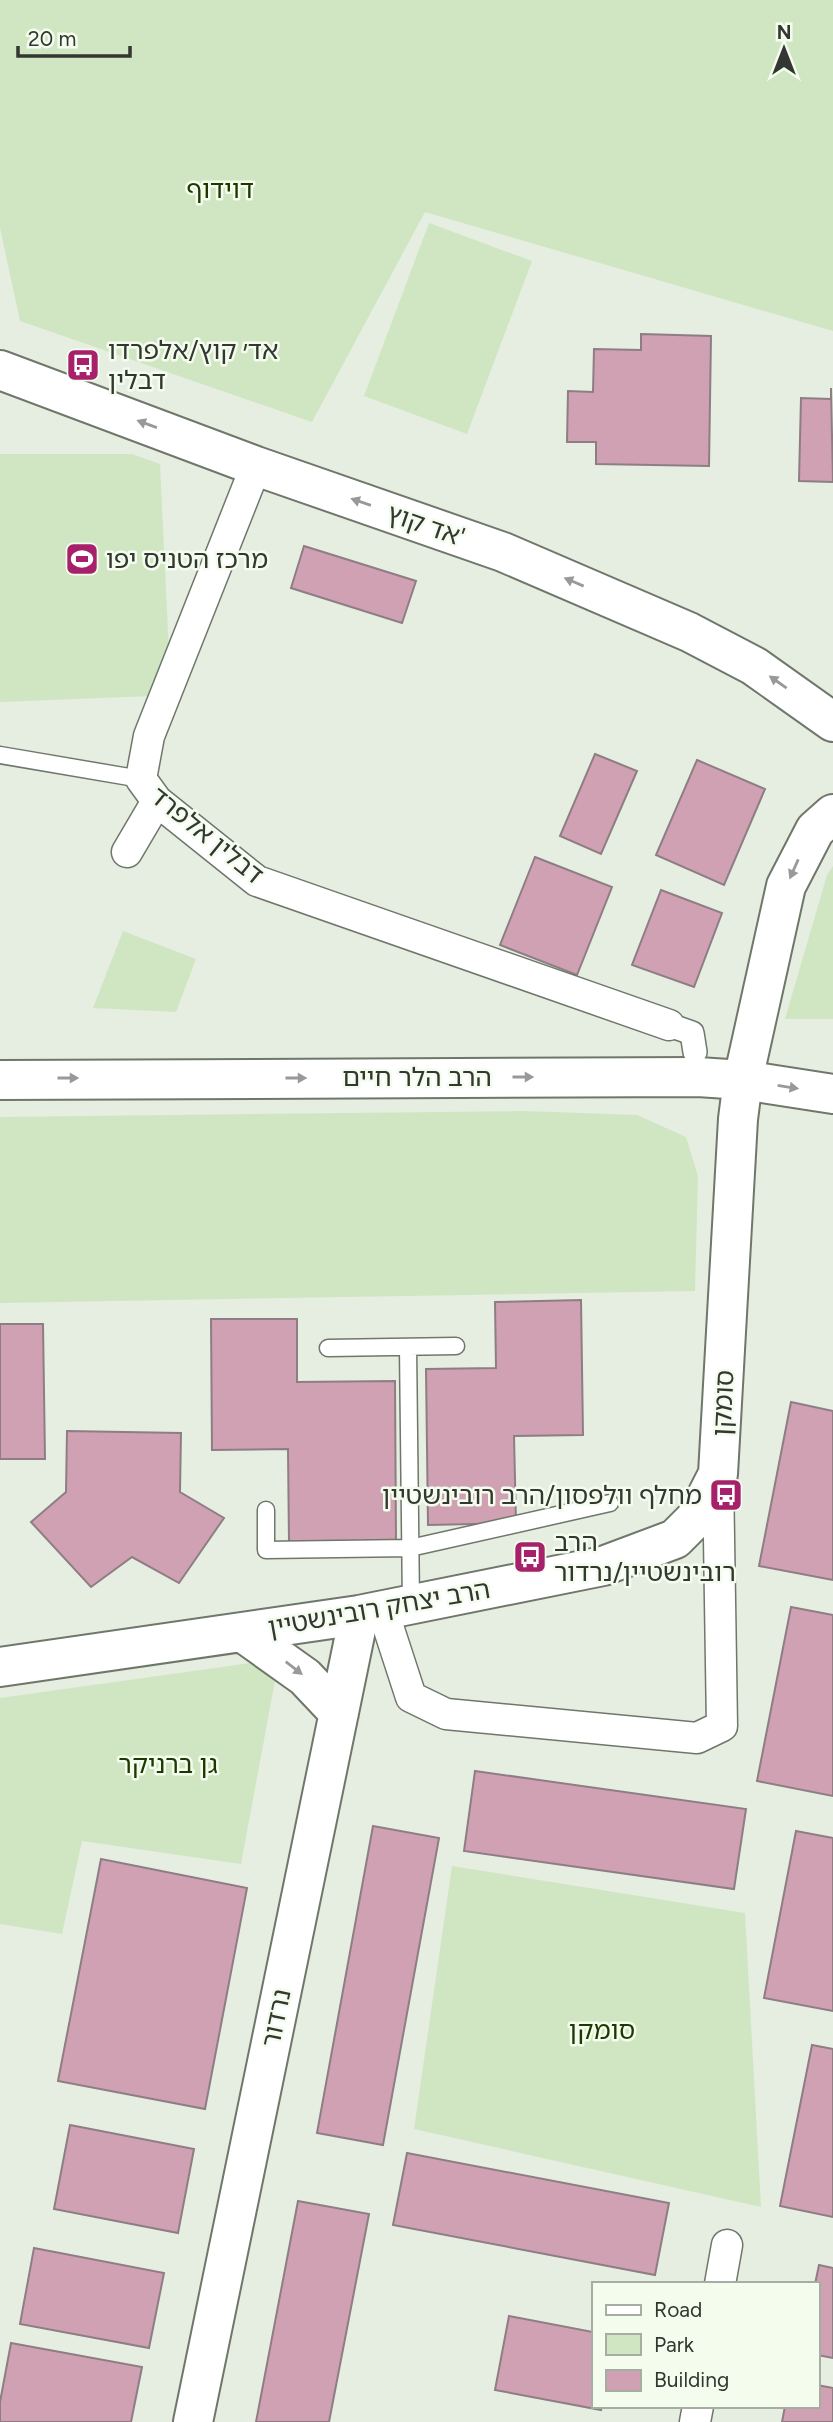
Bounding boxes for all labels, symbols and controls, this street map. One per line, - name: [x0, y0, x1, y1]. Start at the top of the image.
- scale bar: [18, 14, 130, 58]
- north arrow: [749, 14, 819, 84]
- text: N: [777, 21, 791, 44]
- text: 20 m: [28, 26, 76, 51]
- park label: דוידוף: [186, 173, 254, 205]
- place label: אד׳ קוץ/אלפרדו דבלין: [108, 334, 278, 396]
- bus stop icon: אד׳ קוץ/אלפרדו דבלין: [64, 346, 102, 384]
- one-way arrow: [137, 418, 158, 429]
- one-way arrow: [350, 496, 371, 507]
- street label: אד קוץ': [383, 497, 469, 553]
- sports icon: מרכז הטניס יפו: [63, 540, 101, 578]
- place label: מרכז הטניס יפו: [106, 543, 268, 575]
- one-way arrow: [564, 576, 584, 588]
- one-way arrow: [769, 675, 787, 689]
- street label: דבלין אלפרד: [144, 779, 270, 891]
- one-way arrow: [788, 858, 799, 879]
- street label: הרב הלר חיים: [342, 1061, 492, 1093]
- one-way arrow: [512, 1071, 534, 1083]
- one-way arrow: [57, 1072, 79, 1084]
- one-way arrow: [285, 1072, 307, 1084]
- one-way arrow: [777, 1082, 799, 1093]
- street label: סומקן: [705, 1369, 741, 1437]
- bus stop icon: מחלף וולפסון/הרב רובינשטיין: [707, 1476, 745, 1514]
- place label: מחלף וולפסון/הרב רובינשטיין: [382, 1479, 702, 1511]
- place label: הרב רובינשטיין/נרדור: [554, 1526, 736, 1588]
- bus stop icon: הרב רובינשטיין/נרדור: [511, 1538, 549, 1576]
- street label: הרב יצחק רובינשטיין: [265, 1573, 493, 1643]
- one-way arrow: [285, 1661, 303, 1675]
- park label: גן ברניקר: [118, 1748, 218, 1780]
- street label: נרדור: [254, 1986, 298, 2050]
- park label: סומקן: [569, 2014, 635, 2046]
- legend: [592, 2282, 819, 2408]
- text: Road: [654, 2297, 702, 2322]
- text: Park: [654, 2332, 695, 2357]
- text: Building: [654, 2367, 729, 2392]

